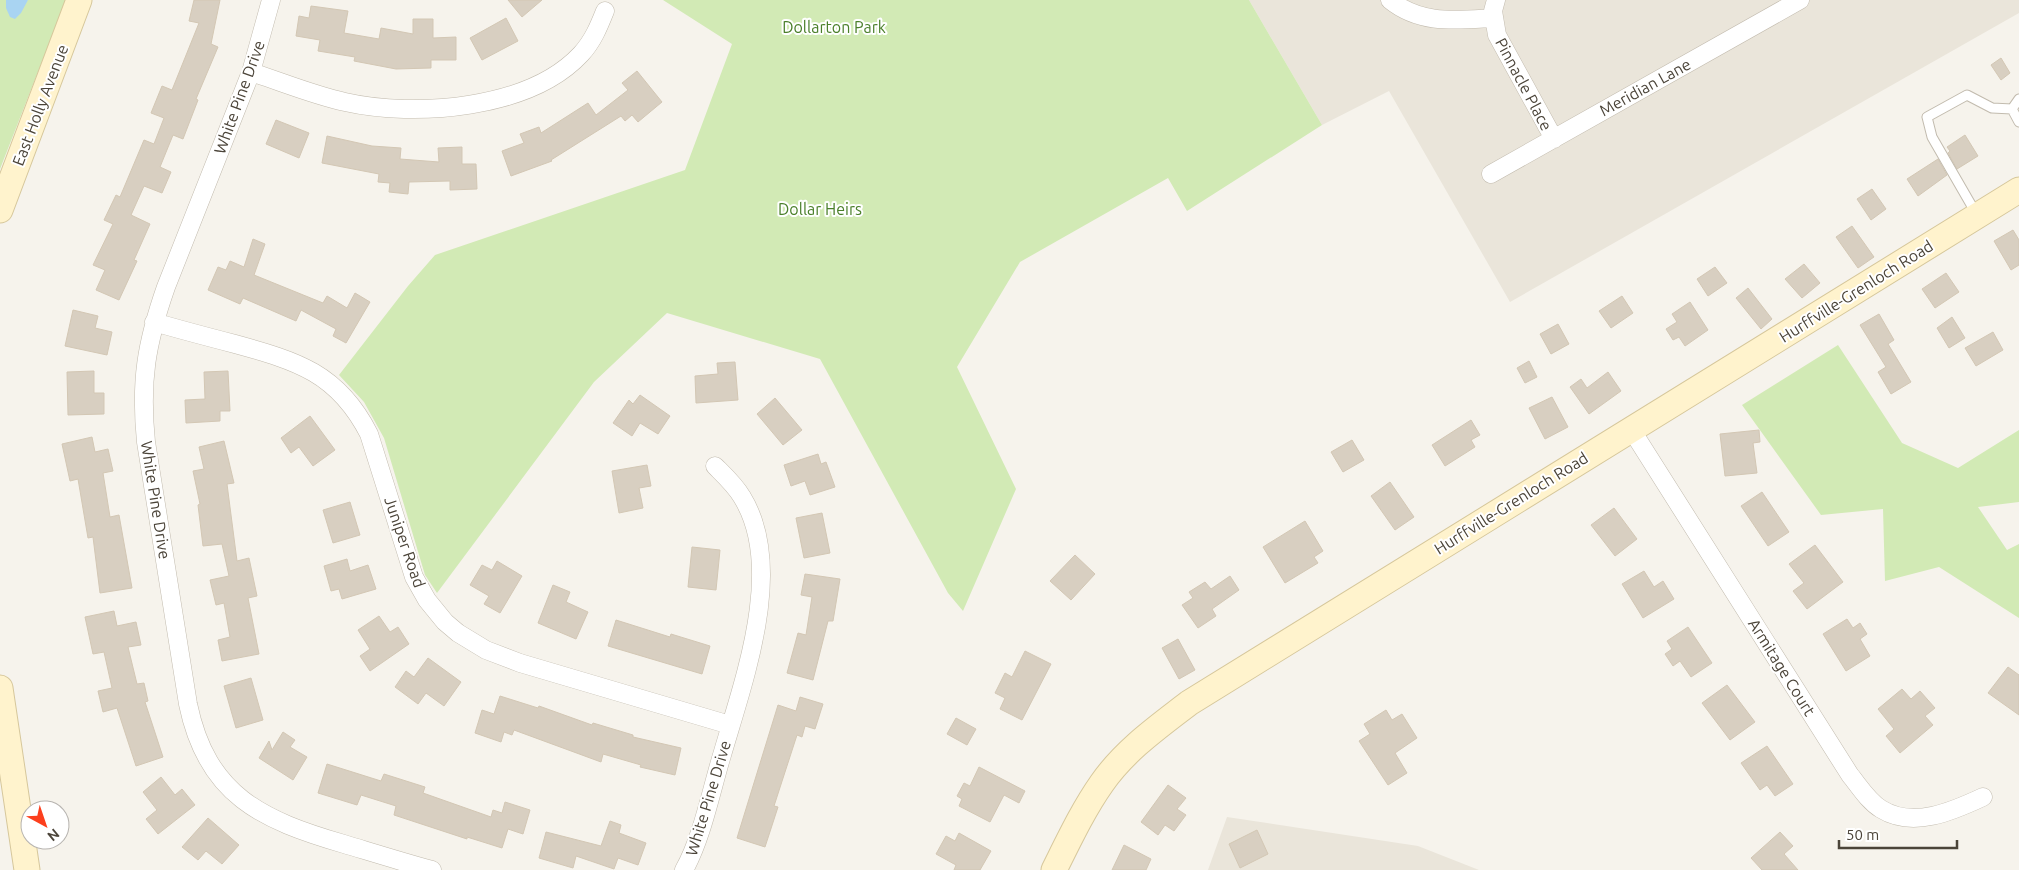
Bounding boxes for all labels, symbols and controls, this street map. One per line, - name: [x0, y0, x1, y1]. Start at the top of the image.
- park label: Dollarton Park: [782, 18, 886, 36]
- street label: Pinnacle Place: [1492, 35, 1556, 133]
- street label: White Pine Drive: [210, 38, 268, 156]
- street label: East Holly Avenue: [9, 42, 71, 168]
- street label: Meridian Lane: [1596, 55, 1694, 119]
- park label: Dollar Heirs: [778, 200, 862, 218]
- street label: Hurffville-Grenloch Road: [1776, 236, 1936, 346]
- street label: White Pine Drive: [138, 440, 174, 560]
- street label: Hurffville-Grenloch Road: [1431, 448, 1591, 558]
- street label: Juniper Road: [381, 494, 429, 590]
- street label: Armitage Court: [1745, 615, 1819, 719]
- street label: White Pine Drive: [682, 738, 734, 858]
- north arrow: [20, 800, 70, 850]
- scale bar: [1839, 818, 1956, 850]
- text: N: [44, 825, 63, 844]
- text: 50 m: [1846, 826, 1879, 843]

